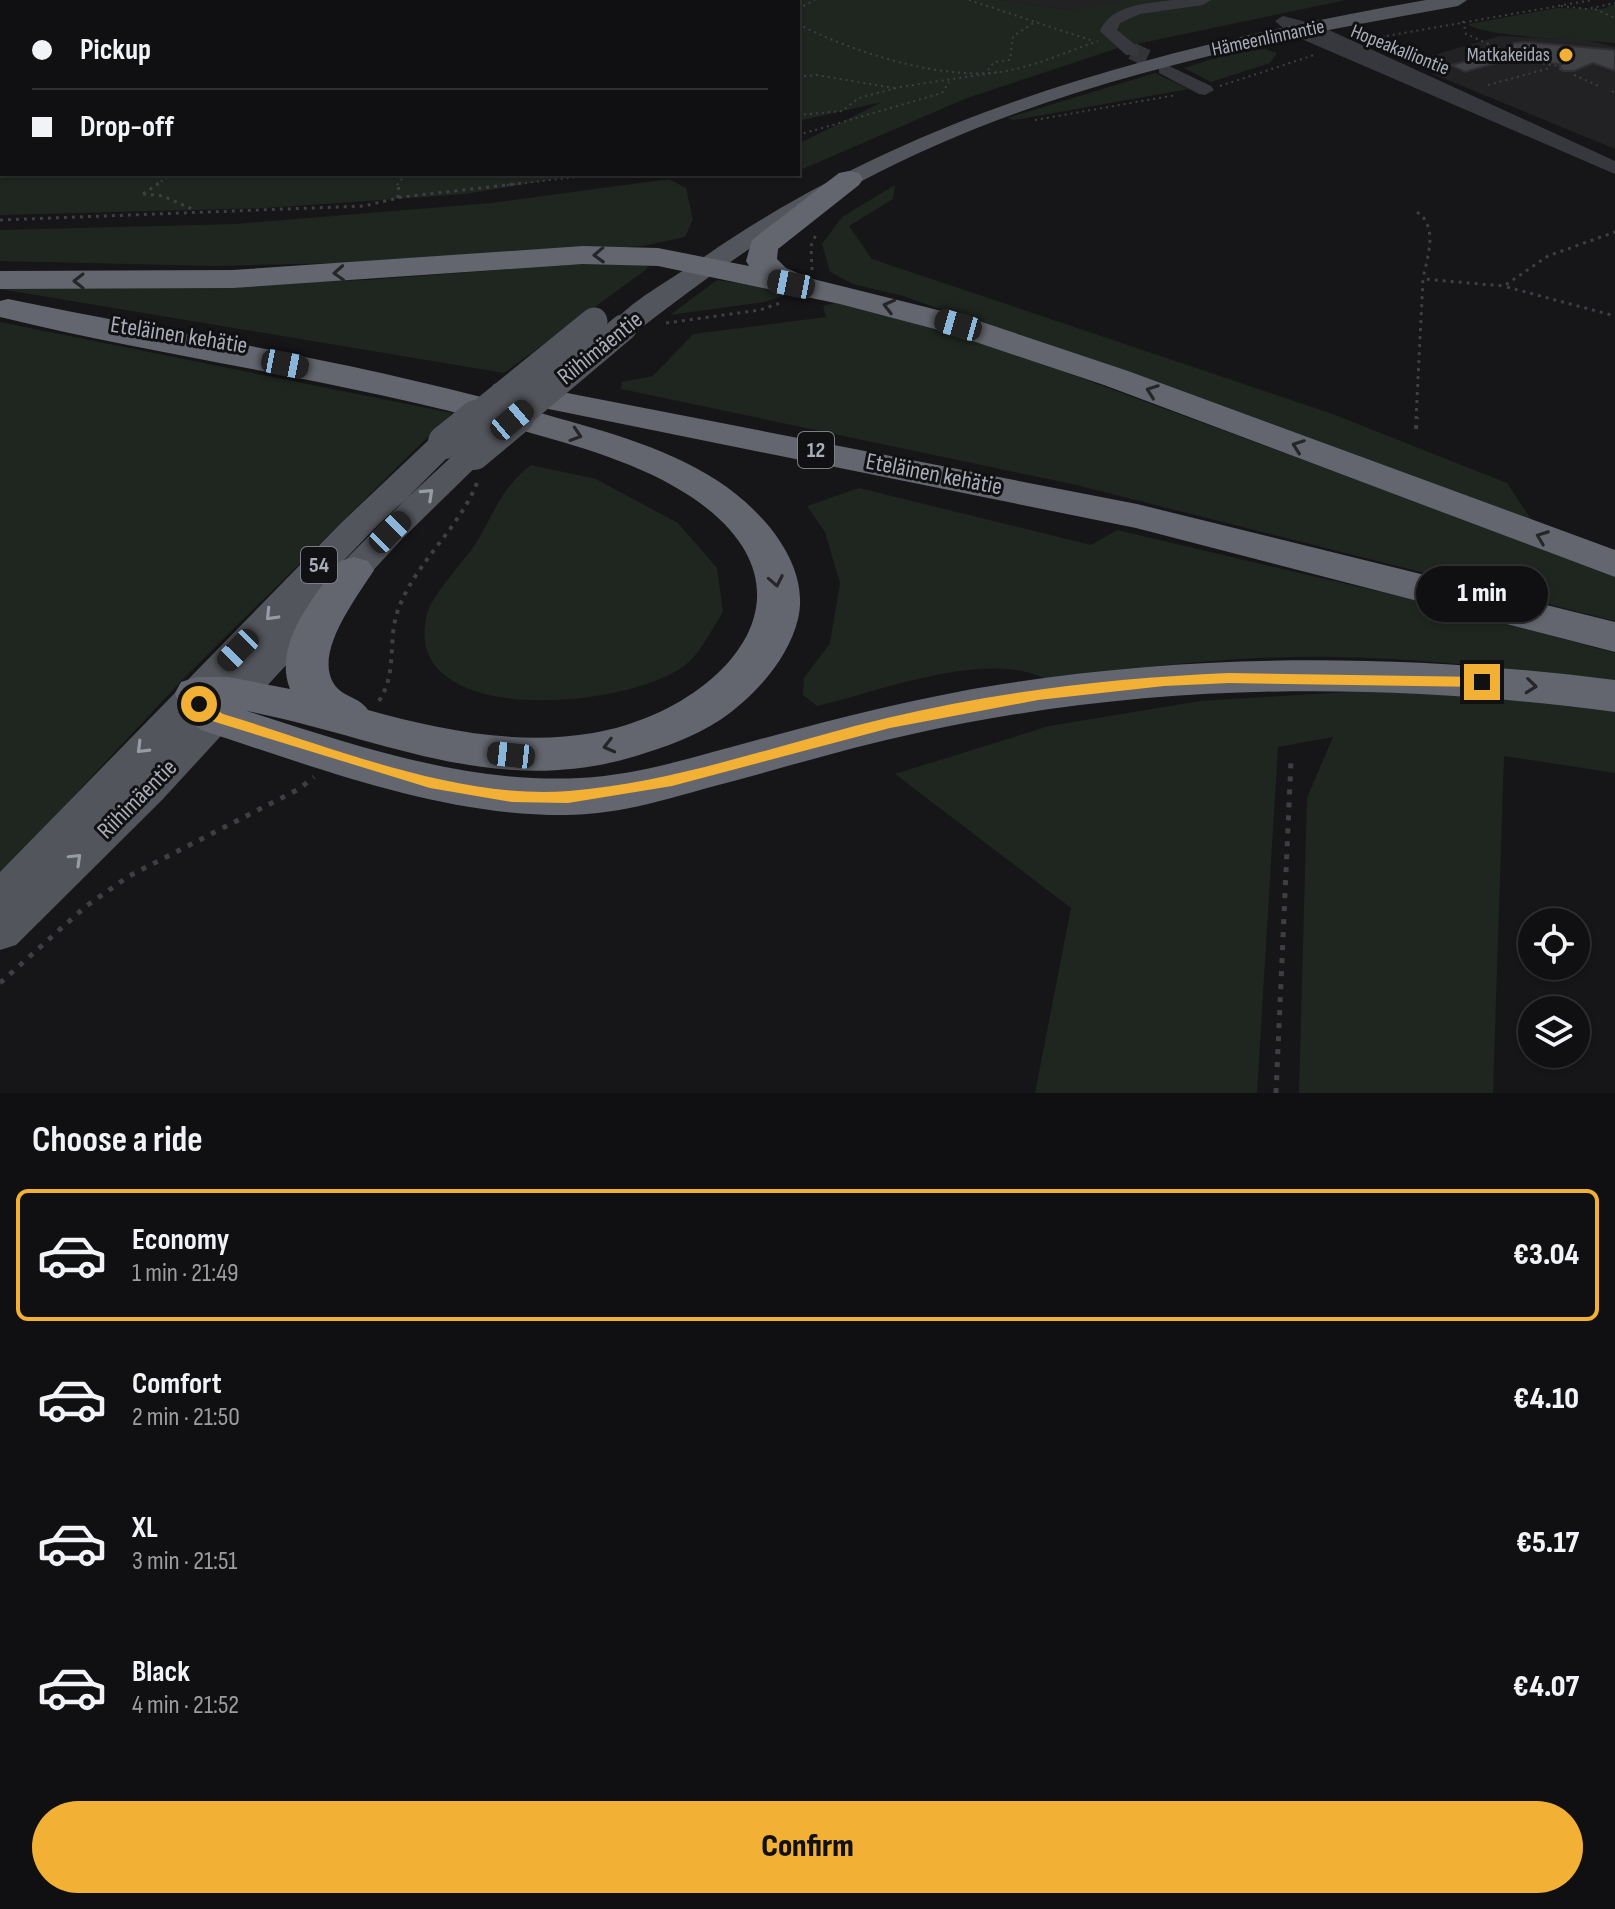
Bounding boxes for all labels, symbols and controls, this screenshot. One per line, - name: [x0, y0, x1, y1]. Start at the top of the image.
- street label: Hämeenlinnantie: [1209, 14, 1327, 62]
- street label: Hopeakalliontie: [1347, 19, 1453, 81]
- text: Pickup: [80, 32, 151, 68]
- place label: Matkakeidas: [1467, 43, 1550, 67]
- marker: Matkakeidas: [1557, 46, 1575, 64]
- text: Drop-off: [80, 109, 174, 145]
- one-way arrow: [592, 246, 605, 263]
- one-way arrow: [332, 264, 345, 281]
- car: [765, 268, 817, 300]
- one-way arrow: [72, 272, 85, 290]
- one-way arrow: [883, 298, 897, 315]
- street label: Riihimäentie: [552, 305, 648, 391]
- car: [932, 307, 984, 343]
- street label: Eteläinen kehätie: [108, 310, 250, 360]
- car: [259, 348, 311, 380]
- one-way arrow: [1146, 384, 1160, 401]
- car: [486, 395, 538, 445]
- one-way arrow: [568, 426, 582, 442]
- road number: 12: [798, 432, 834, 468]
- one-way arrow: [1292, 439, 1306, 456]
- street label: Eteläinen kehätie: [863, 447, 1005, 501]
- one-way arrow: [419, 489, 433, 503]
- car: [365, 507, 415, 557]
- one-way arrow: [1536, 530, 1550, 547]
- road number: 54: [301, 547, 337, 583]
- callout: 1 min: [1416, 566, 1548, 622]
- one-way arrow: [767, 574, 784, 588]
- text: 1 min: [1457, 578, 1507, 609]
- one-way arrow: [266, 606, 280, 621]
- car: [213, 624, 263, 676]
- route end: [1464, 664, 1500, 700]
- one-way arrow: [1525, 677, 1538, 694]
- route start: [181, 686, 217, 722]
- one-way arrow: [603, 737, 616, 754]
- one-way arrow: [137, 739, 151, 753]
- car: [486, 741, 536, 769]
- street label: Riihimäentie: [91, 753, 183, 845]
- one-way arrow: [67, 854, 82, 868]
- map controls: [1518, 908, 1590, 1068]
- button: locate: [1518, 908, 1590, 980]
- button: layers: [1518, 996, 1590, 1068]
- text: Choose a ride: [32, 1119, 203, 1162]
- icon: car: [36, 1219, 108, 1291]
- text: Economy: [132, 1222, 229, 1258]
- text: €3.04: [1513, 1237, 1579, 1273]
- text: 1 min · 21:49: [132, 1258, 239, 1289]
- icon: car: [36, 1363, 108, 1435]
- text: Comfort: [132, 1366, 222, 1402]
- text: €4.10: [1514, 1381, 1579, 1417]
- text: 2 min · 21:50: [132, 1402, 240, 1433]
- icon: car: [36, 1507, 108, 1579]
- text: XL: [132, 1510, 158, 1546]
- text: €5.17: [1516, 1525, 1579, 1561]
- text: 3 min · 21:51: [132, 1546, 237, 1577]
- icon: car: [36, 1651, 108, 1723]
- text: Black: [132, 1654, 190, 1690]
- text: €4.07: [1513, 1669, 1579, 1705]
- text: 4 min · 21:52: [132, 1690, 239, 1721]
- button: Confirm: [32, 1801, 1583, 1893]

